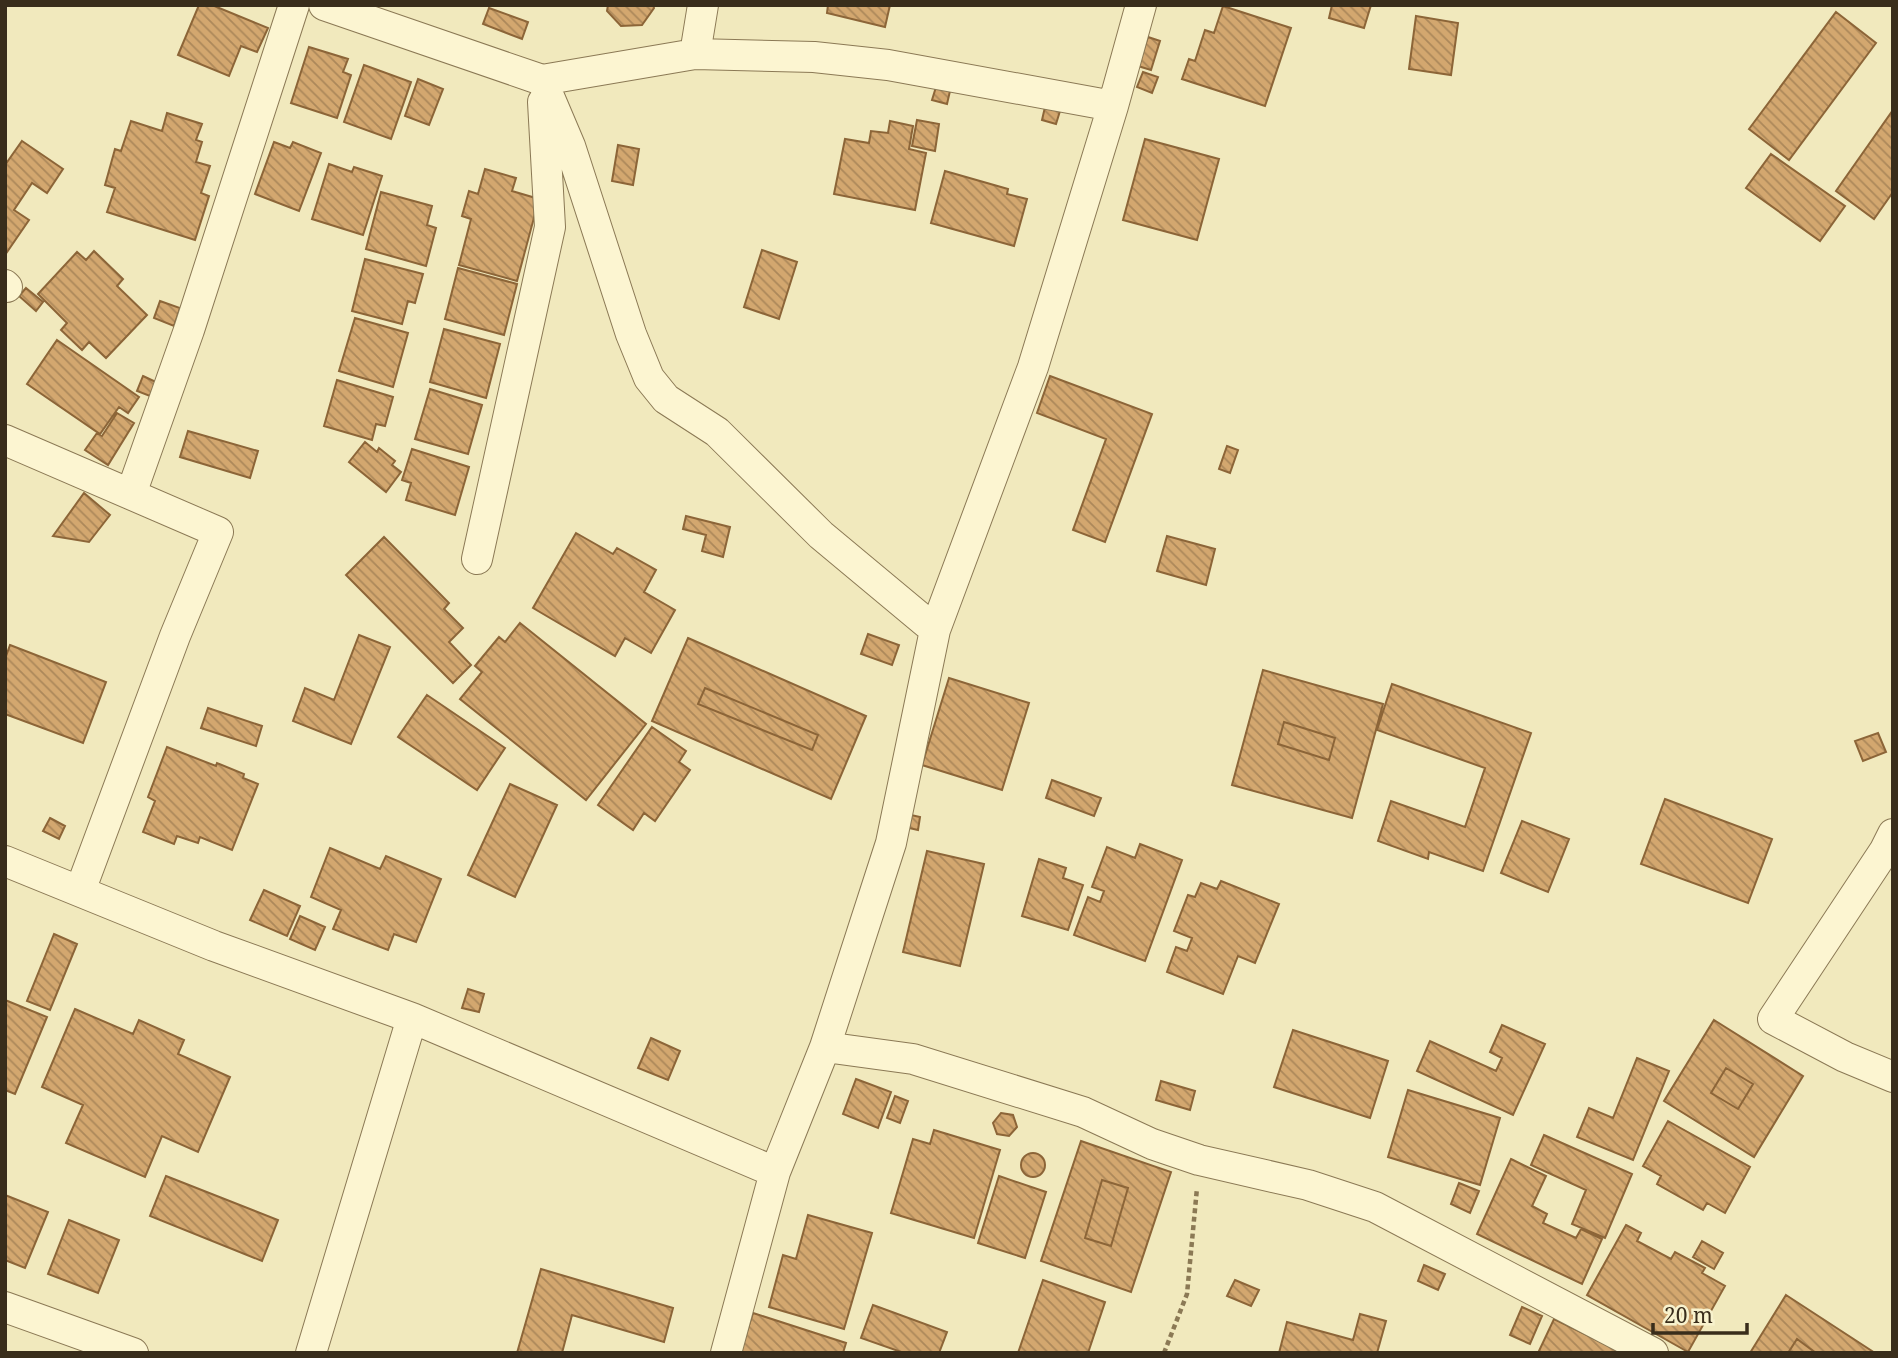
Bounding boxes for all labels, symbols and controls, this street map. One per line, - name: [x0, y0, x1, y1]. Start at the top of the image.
- scale bar: [1653, 1292, 1748, 1336]
- text: 20 m: [1664, 1301, 1713, 1329]

